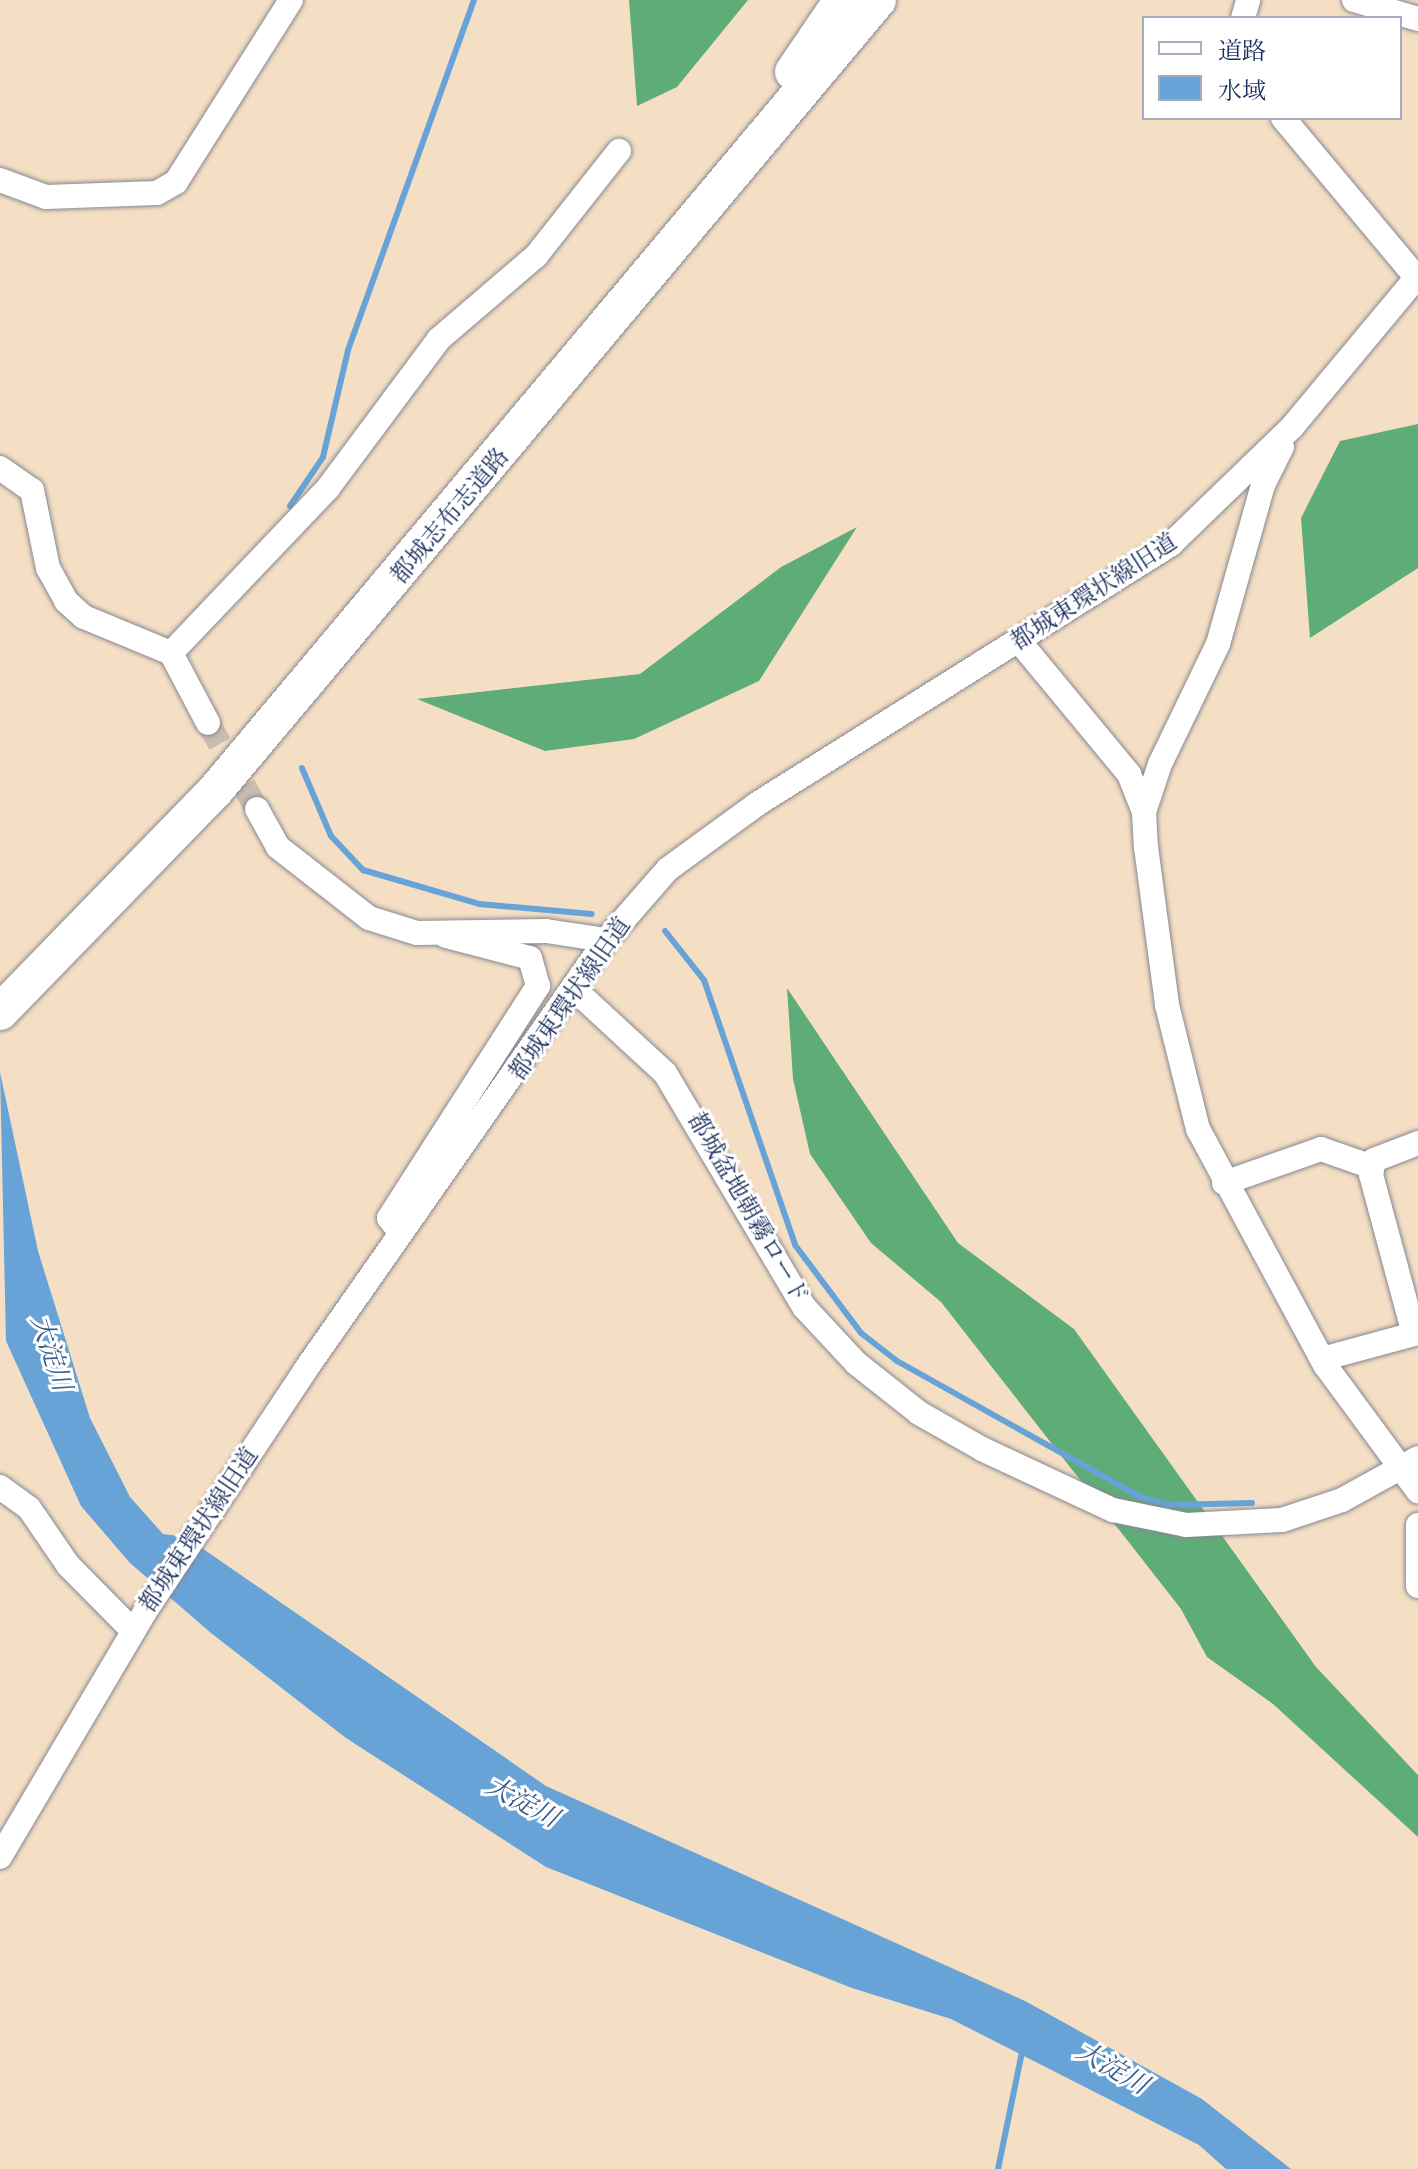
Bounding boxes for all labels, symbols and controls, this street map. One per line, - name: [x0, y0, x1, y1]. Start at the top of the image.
- legend: [1142, 16, 1402, 120]
- text: 道路: [1218, 37, 1266, 65]
- text: 水域: [1218, 77, 1266, 105]
- street label: 都城志布志道路: [385, 442, 515, 590]
- street label: 都城東環状線旧道: [1006, 528, 1182, 656]
- street label: 都城東環状線旧道: [503, 912, 637, 1086]
- street label: 都城盆地朝霧ロード: [682, 1107, 814, 1309]
- water label: 大淀川: [24, 1311, 78, 1395]
- street label: 都城東環状線旧道: [133, 1442, 265, 1618]
- water label: 大淀川: [480, 1770, 564, 1834]
- water label: 大淀川: [1070, 2035, 1154, 2101]

